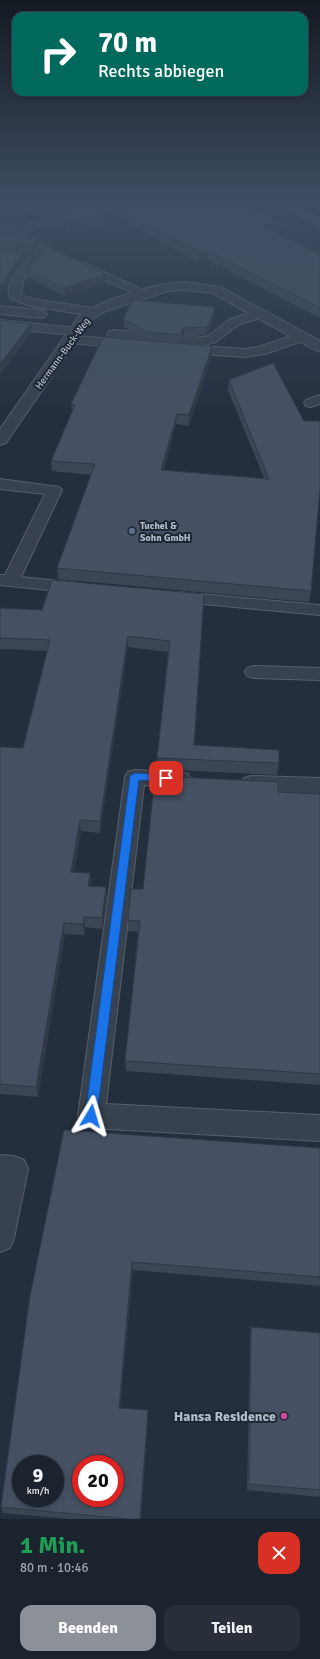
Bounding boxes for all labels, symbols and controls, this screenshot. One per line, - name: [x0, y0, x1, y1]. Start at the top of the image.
- text: 70 m: [98, 26, 157, 60]
- icon: right: [32, 28, 84, 80]
- text: Rechts abbiegen: [98, 60, 224, 82]
- street label: Hermann-Buck-Weg: [33, 315, 93, 392]
- place label: Tuchel & Sohn GmbH: [140, 520, 191, 544]
- marker: Tuchel & Sohn GmbH: [127, 526, 137, 536]
- pin: [149, 761, 183, 795]
- icon: arrive: [155, 767, 177, 789]
- position arrow: [70, 1095, 112, 1137]
- place label: Hansa Residence: [174, 1408, 276, 1425]
- marker: Hansa Residence: [279, 1411, 289, 1421]
- speed limit sign: 20: [72, 1455, 124, 1507]
- text: 9: [33, 1463, 43, 1488]
- text: km/h: [27, 1485, 49, 1497]
- text: 1 Min.: [20, 1530, 85, 1560]
- button: close: [258, 1532, 300, 1574]
- text: 80 m · 10:46: [20, 1560, 89, 1576]
- button: Beenden: [20, 1605, 156, 1651]
- button: Teilen: [164, 1605, 300, 1651]

